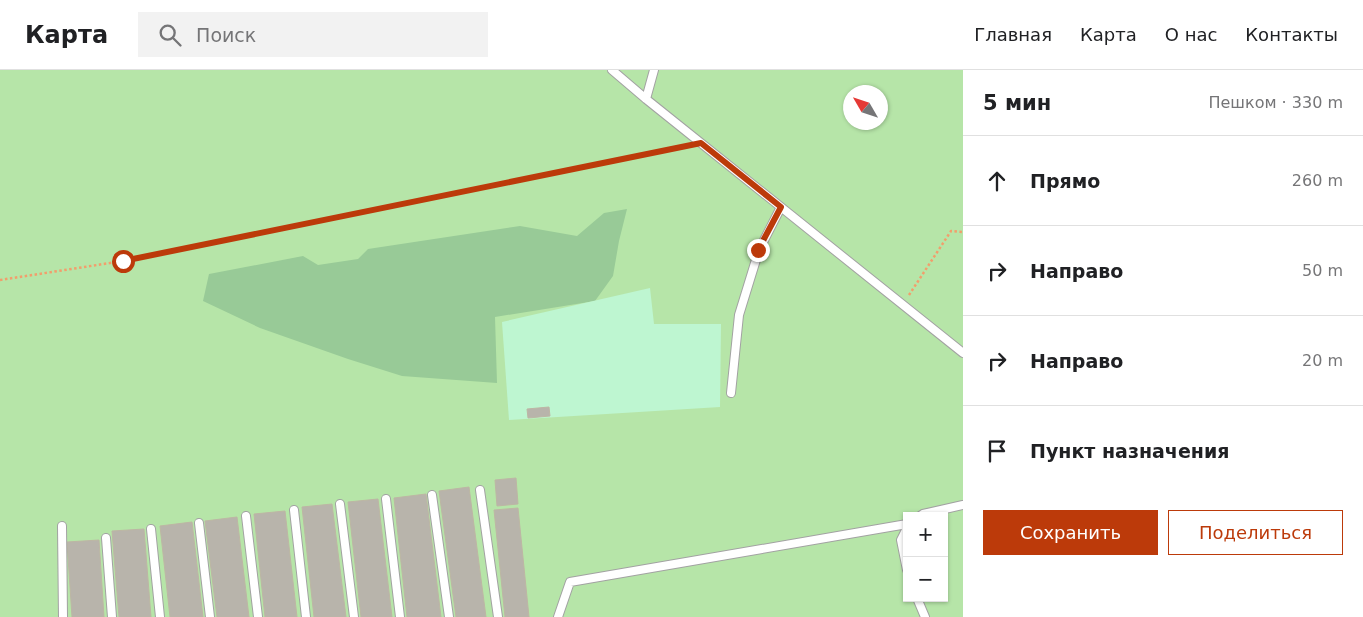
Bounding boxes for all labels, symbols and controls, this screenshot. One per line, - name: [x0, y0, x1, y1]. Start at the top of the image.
- search box: [138, 12, 488, 57]
- text: Карта: [25, 21, 108, 49]
- icon: search: [156, 21, 184, 49]
- text: Поиск: [196, 24, 256, 46]
- text: Главная: [974, 24, 1052, 45]
- text: Карта: [1080, 24, 1137, 45]
- text: О нас: [1165, 24, 1217, 45]
- text: Контакты: [1245, 24, 1338, 45]
- north arrow: [843, 85, 888, 130]
- text: 5 мин: [983, 91, 1051, 115]
- text: Пешком · 330 m: [1208, 93, 1343, 112]
- icon: ahead: [983, 167, 1011, 195]
- text: Прямо: [1030, 170, 1100, 192]
- text: 260 m: [1292, 171, 1343, 190]
- route end: [747, 239, 770, 262]
- route start: [112, 250, 135, 273]
- icon: right: [983, 257, 1011, 285]
- text: Направо: [1030, 260, 1123, 282]
- text: 50 m: [1302, 261, 1343, 280]
- icon: right: [983, 347, 1011, 375]
- text: Направо: [1030, 350, 1123, 372]
- text: 20 m: [1302, 351, 1343, 370]
- icon: arrive: [983, 437, 1011, 465]
- text: Пункт назначения: [1030, 440, 1229, 462]
- button: Сохранить: [983, 510, 1158, 555]
- button: Поделиться: [1168, 510, 1343, 555]
- map controls: [903, 512, 948, 602]
- button: +: [903, 512, 948, 557]
- button: −: [903, 557, 948, 602]

